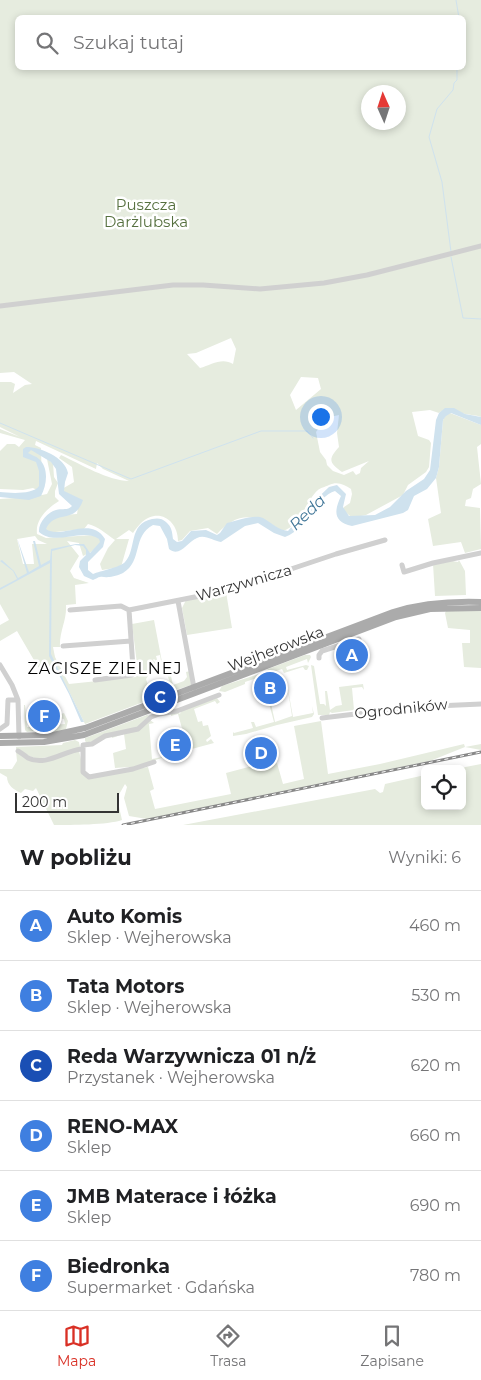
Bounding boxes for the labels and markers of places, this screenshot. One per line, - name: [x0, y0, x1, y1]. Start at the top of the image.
- pin: A: [336, 636, 368, 674]
- pin: B: [254, 669, 286, 707]
- pin: C: [144, 678, 176, 716]
- pin: F: [28, 697, 60, 735]
- pin: E: [159, 726, 191, 764]
- pin: D: [245, 734, 277, 772]

